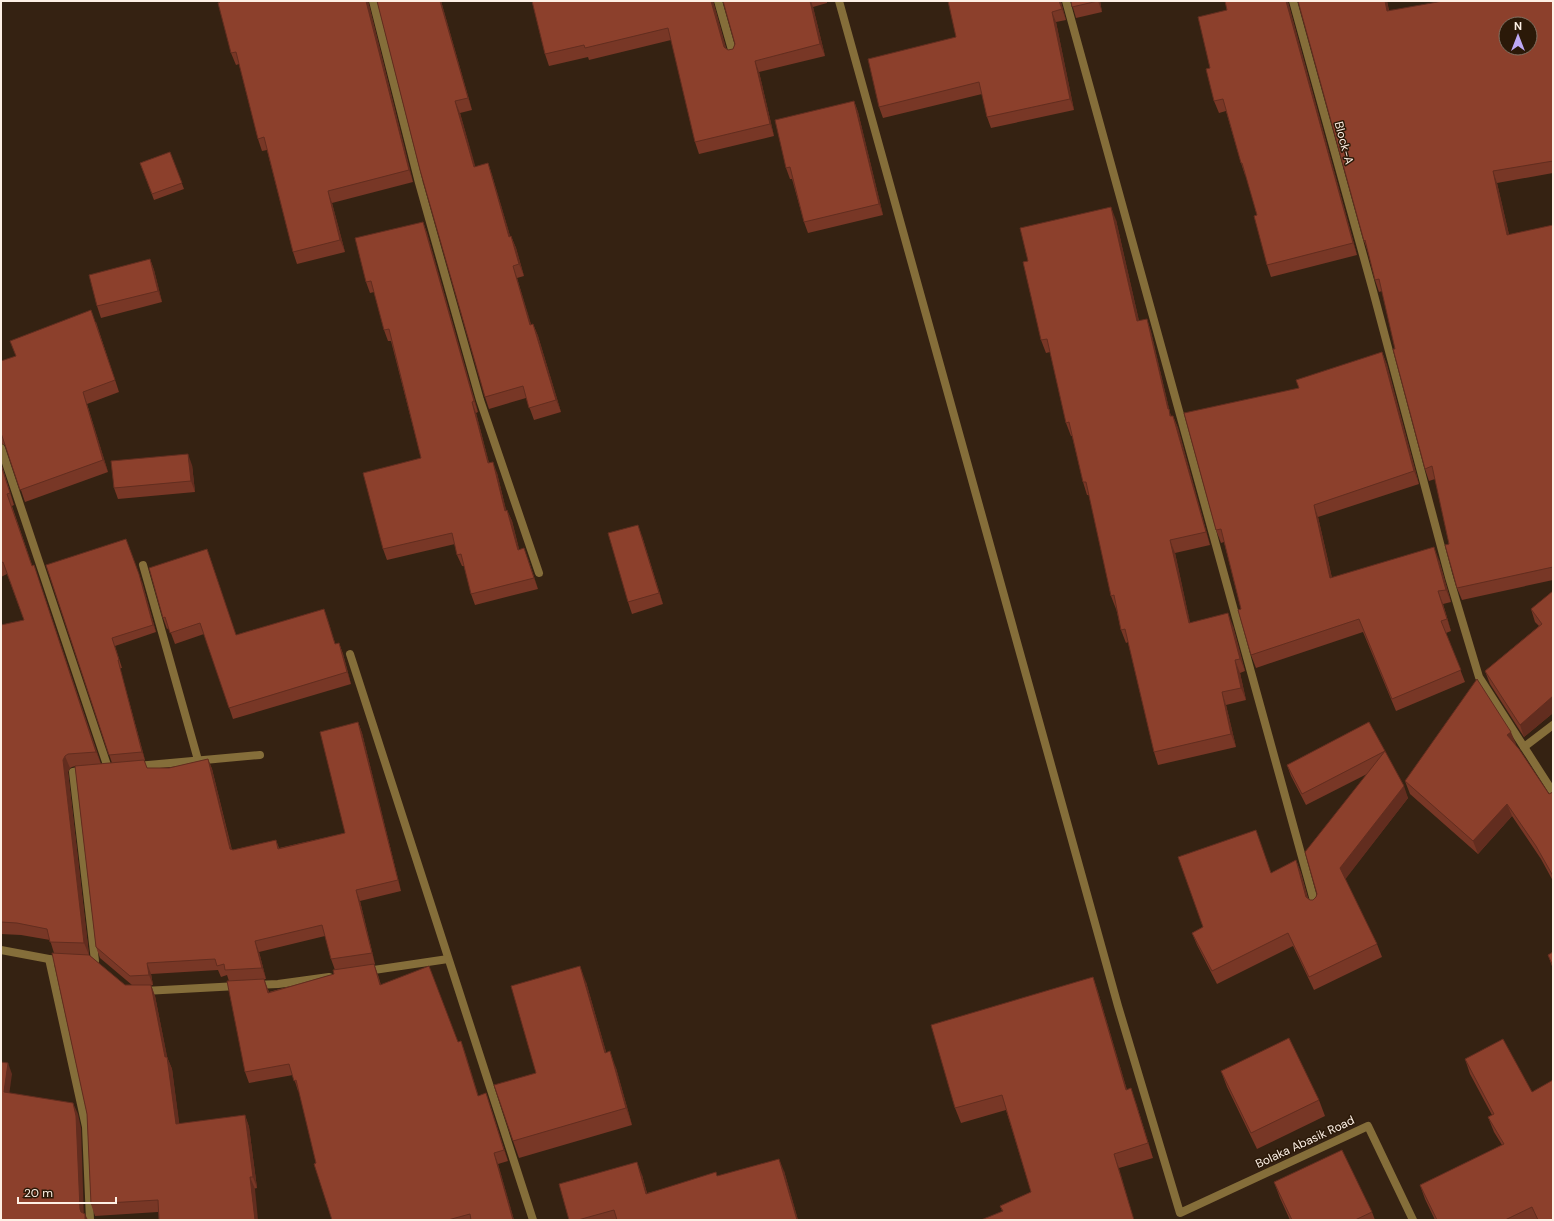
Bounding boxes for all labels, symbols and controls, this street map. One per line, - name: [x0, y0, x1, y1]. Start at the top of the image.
- north arrow: [1498, 16, 1538, 56]
- text: N: [1514, 19, 1522, 33]
- street label: Block-A: [1331, 120, 1357, 166]
- street label: Bolaka Abasik Road: [1253, 1112, 1357, 1172]
- scale bar: [18, 1179, 116, 1205]
- text: 20 m: [24, 1185, 53, 1201]

